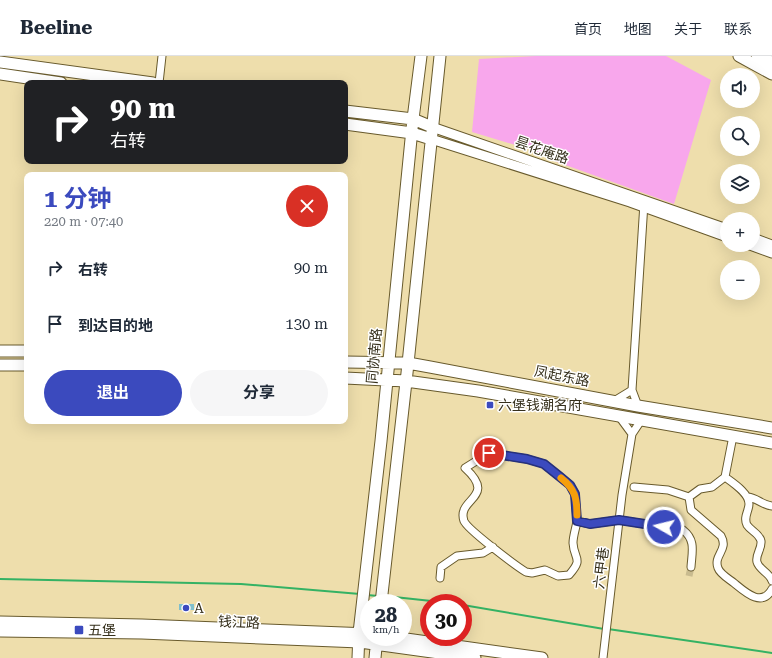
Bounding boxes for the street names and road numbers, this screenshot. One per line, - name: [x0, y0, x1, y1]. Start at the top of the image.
- street label: 昙花庵路: [513, 133, 571, 167]
- street label: 同协南路: [364, 327, 384, 385]
- street label: 凤起东路: [533, 363, 591, 389]
- street label: 六甲巷: [591, 546, 611, 590]
- street label: 钱江路: [218, 613, 260, 631]

